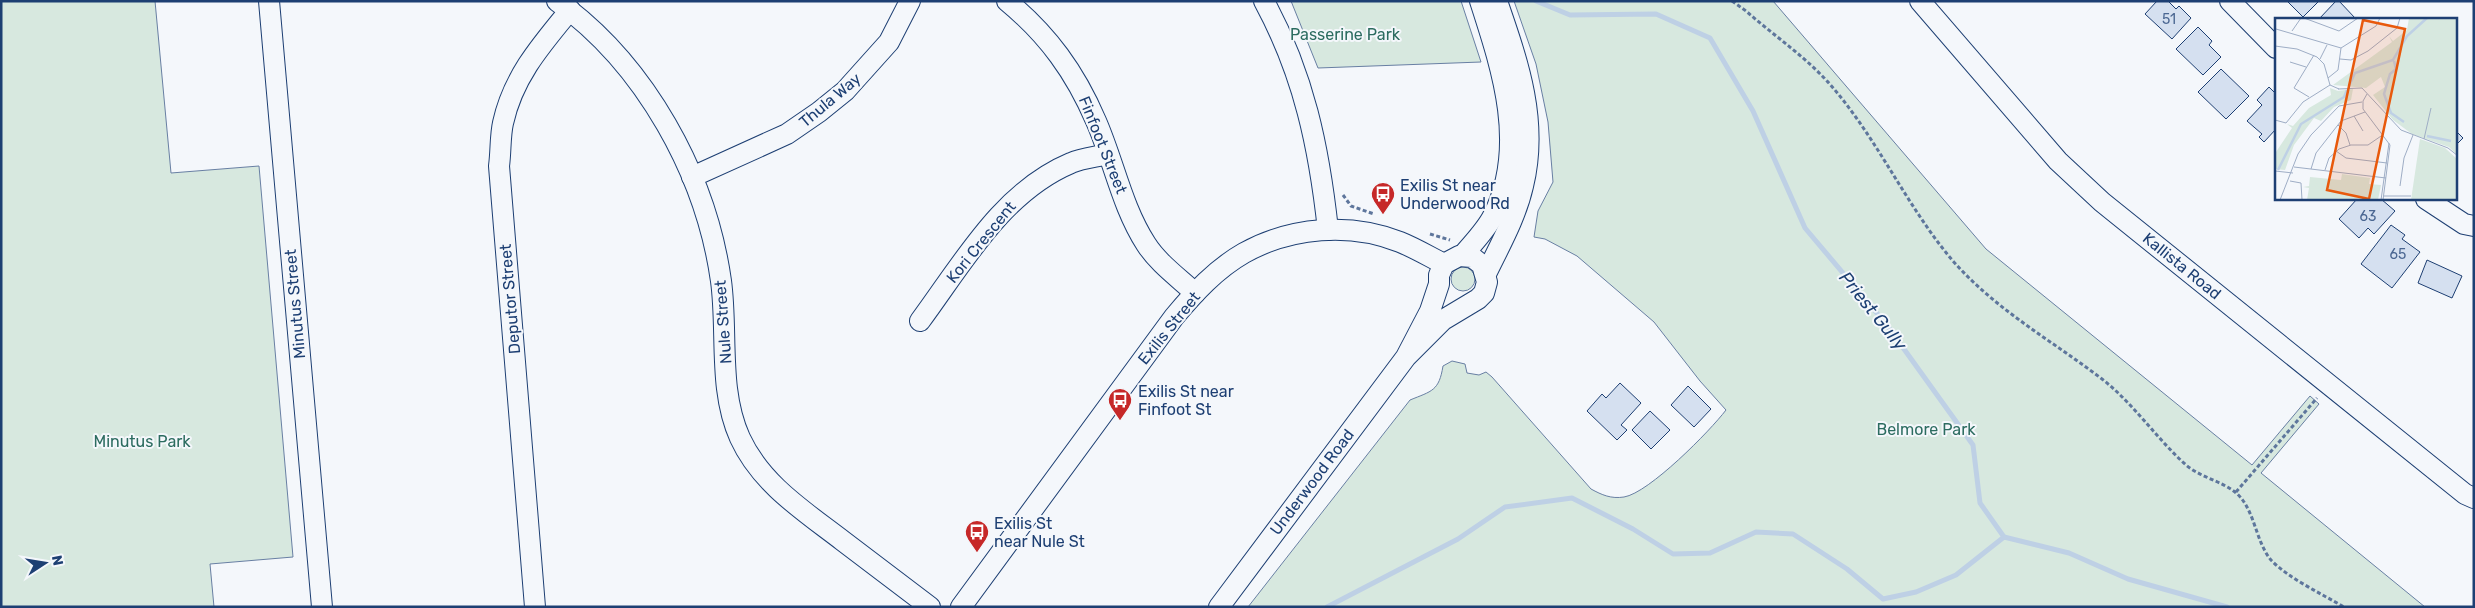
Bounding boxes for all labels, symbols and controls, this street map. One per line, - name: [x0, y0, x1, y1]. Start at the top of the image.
- house number: 51: [2162, 11, 2176, 28]
- inset map: [2275, 18, 2458, 200]
- park label: Passerine Park: [1290, 25, 1401, 44]
- street label: Thula Way: [795, 69, 865, 131]
- street label: Finfoot Street: [1075, 93, 1131, 197]
- place label: Exilis St near Underwood Rd: [1400, 176, 1510, 213]
- bus stop icon: Exilis St near Underwood Rd: [1370, 181, 1396, 215]
- street label: Kori Crescent: [942, 197, 1020, 287]
- house number: 63: [2360, 208, 2376, 225]
- street label: Kallista Road: [2139, 229, 2225, 303]
- street label: Deputor Street: [496, 243, 524, 355]
- house number: 65: [2390, 246, 2406, 263]
- street label: Minutus Street: [281, 248, 309, 360]
- water label: Priest Gully: [1834, 267, 1912, 356]
- street label: Nule Street: [711, 280, 735, 364]
- street label: Exilis Street: [1134, 288, 1204, 368]
- place label: Exilis St near Finfoot St: [1138, 382, 1234, 419]
- bus stop icon: Exilis St near Finfoot St: [1107, 387, 1133, 421]
- park label: Belmore Park: [1876, 420, 1976, 439]
- street label: Underwood Road: [1266, 425, 1358, 539]
- park label: Minutus Park: [93, 432, 191, 451]
- place label: Exilis St near Nule St: [994, 514, 1085, 551]
- bus stop icon: Exilis St near Nule St: [964, 519, 990, 553]
- north arrow: [20, 538, 70, 588]
- text: N: [48, 554, 67, 567]

